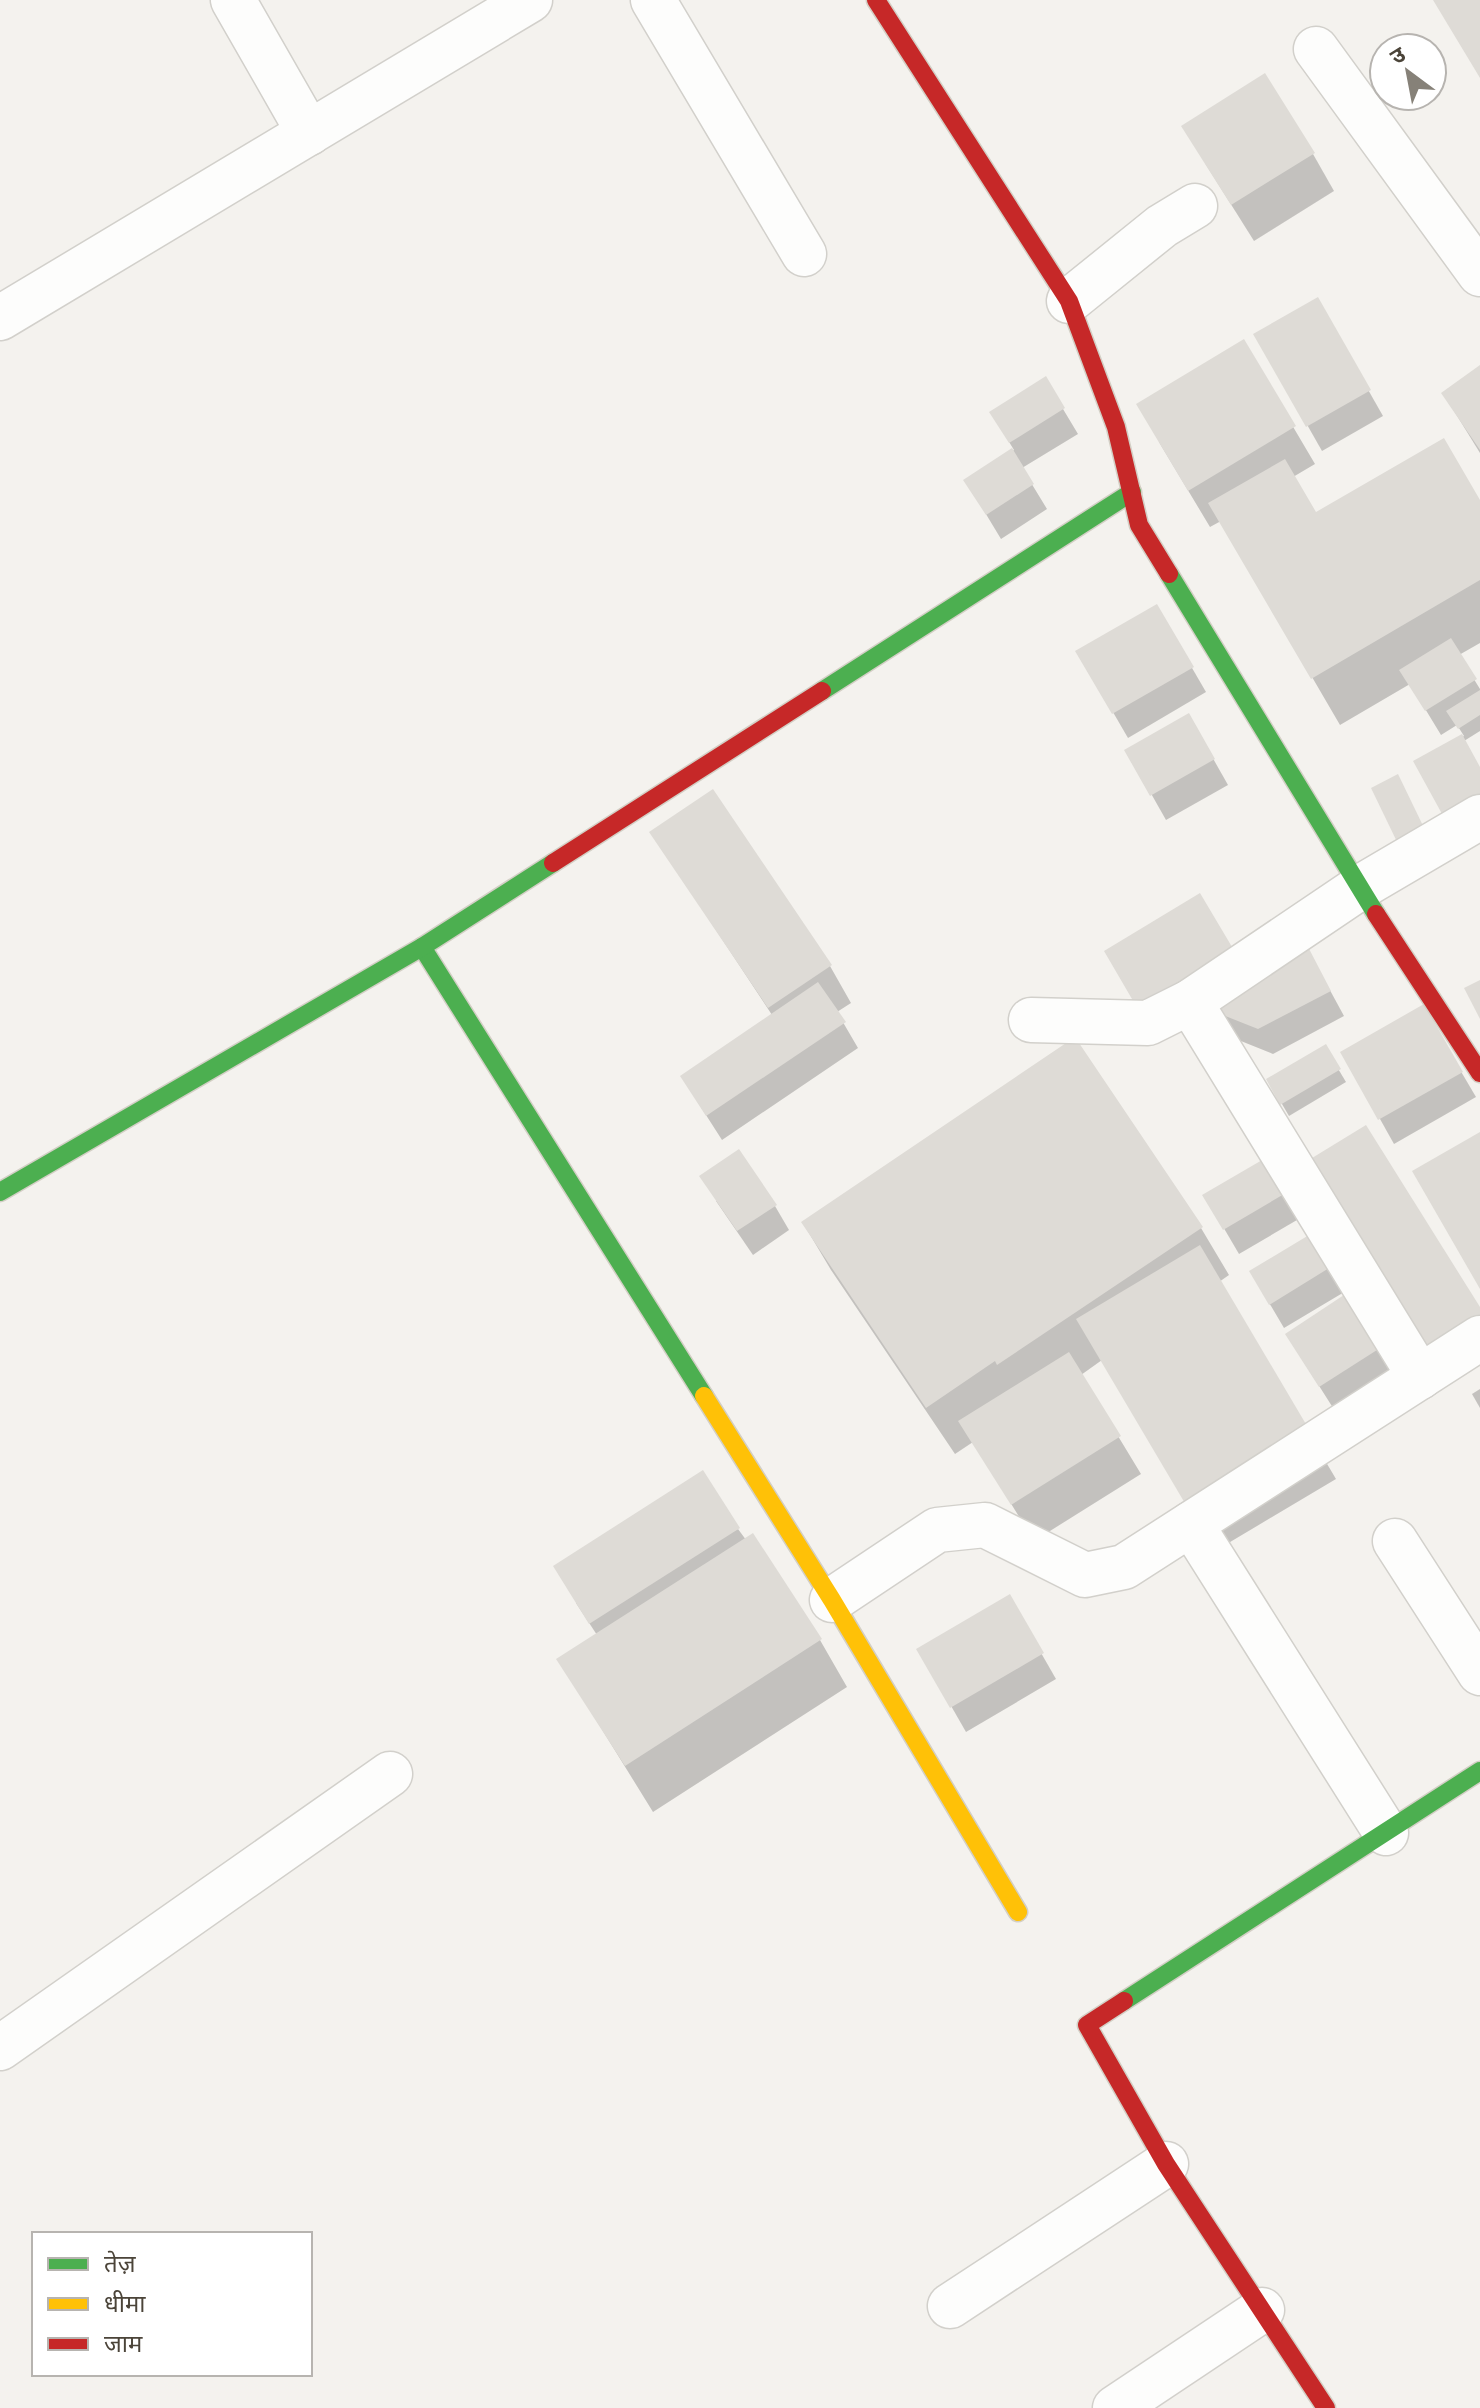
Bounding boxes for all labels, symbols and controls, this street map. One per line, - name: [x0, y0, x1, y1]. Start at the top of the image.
- north arrow: [1368, 32, 1448, 112]
- text: उ: [1383, 37, 1411, 70]
- legend: [32, 2232, 312, 2376]
- text: तेज़: [104, 2246, 137, 2279]
- text: धीमा: [104, 2286, 146, 2319]
- text: जाम: [104, 2326, 143, 2359]

